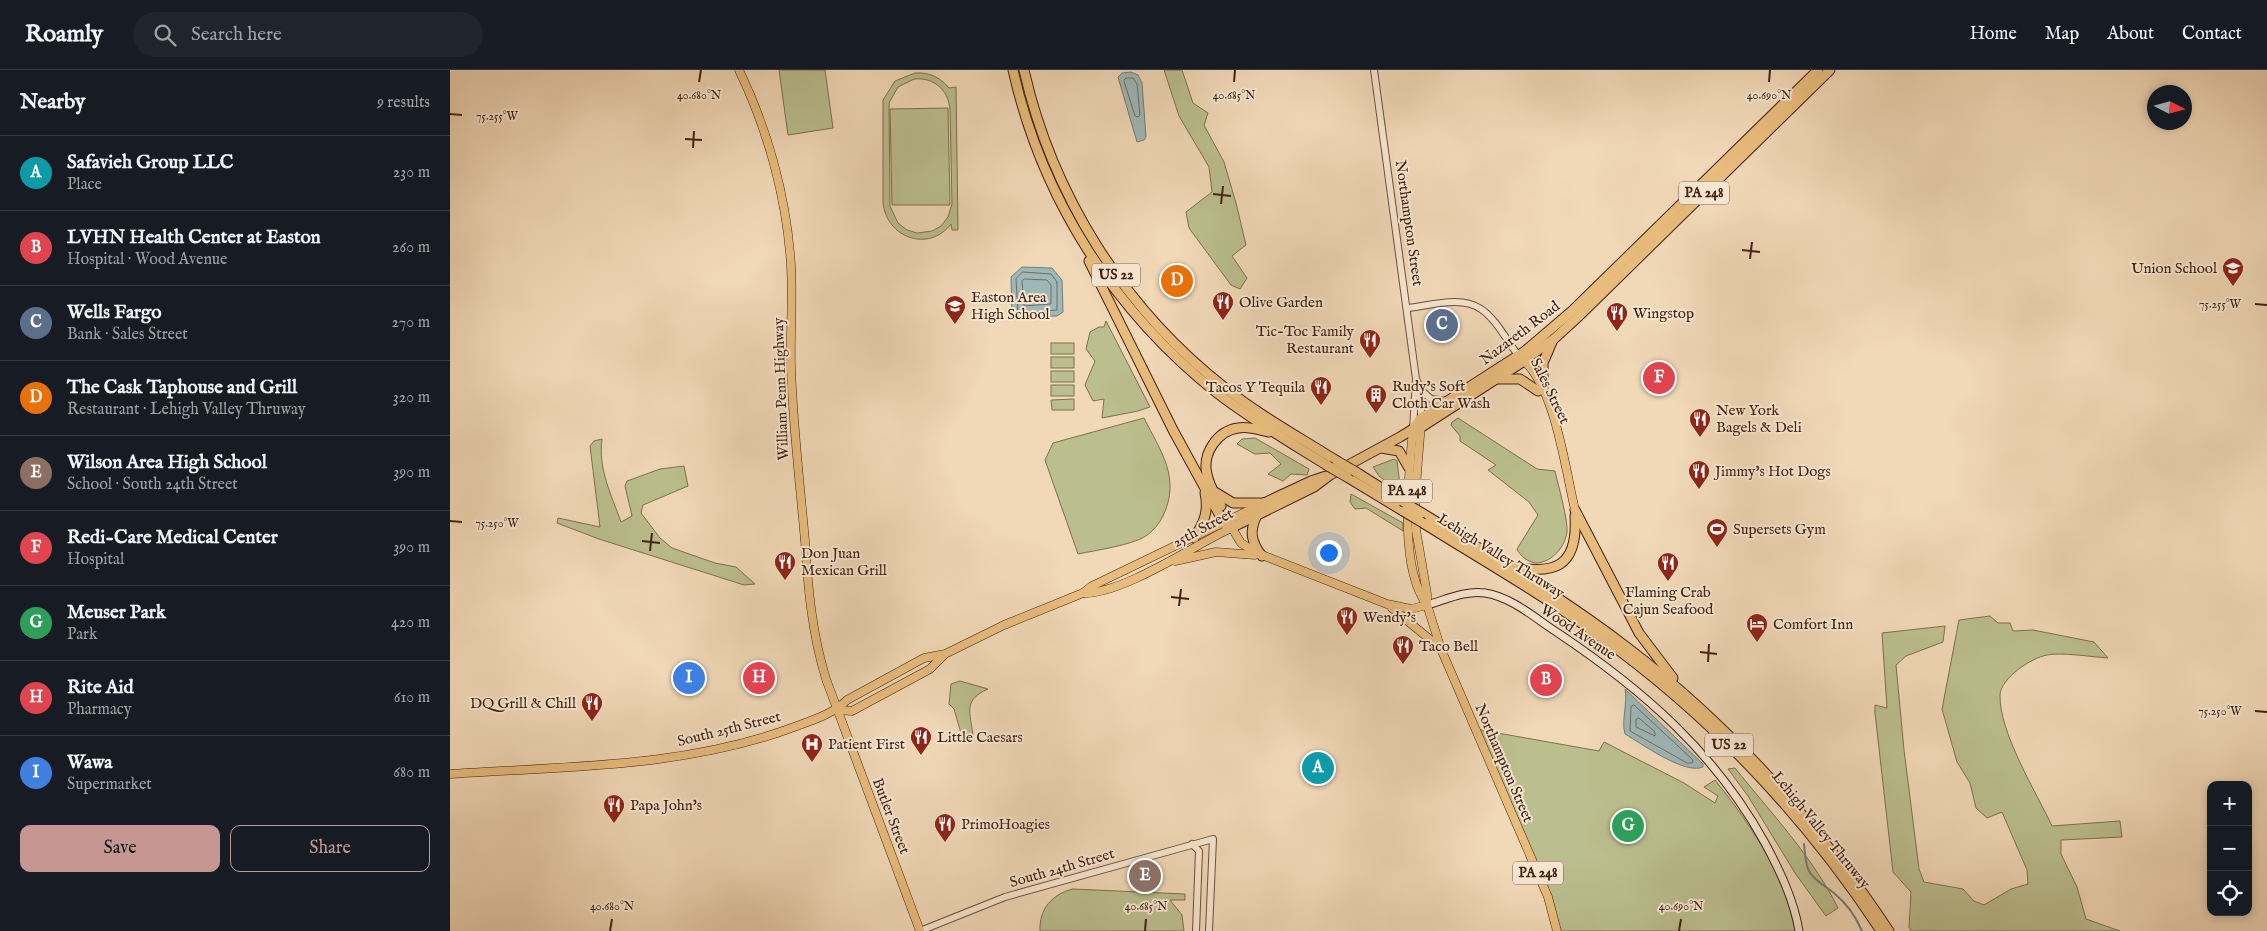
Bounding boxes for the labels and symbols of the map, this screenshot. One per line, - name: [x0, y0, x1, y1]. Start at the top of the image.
- north arrow: [2147, 85, 2192, 130]
- text: 40.680°N: [677, 88, 722, 103]
- text: 40.685°N: [1213, 88, 1256, 103]
- text: 40.690°N: [1747, 88, 1792, 103]
- text: 75.255°W: [476, 109, 519, 124]
- street label: Northampton Street: [1391, 159, 1427, 287]
- road number: PA 248: [1679, 182, 1729, 204]
- school or university icon: Union School: [2221, 256, 2245, 287]
- place label: Union School: [2131, 259, 2218, 278]
- pin: D: [1161, 262, 1193, 300]
- road number: US 22: [1092, 264, 1140, 286]
- place label: Easton Area High School: [971, 288, 1050, 324]
- restaurant icon: Olive Garden: [1211, 290, 1235, 321]
- place label: Olive Garden: [1239, 293, 1323, 312]
- school or university icon: Easton Area High School: [943, 294, 967, 325]
- street label: Nazareth Road: [1476, 296, 1565, 369]
- text: 75.255°W: [2199, 297, 2242, 312]
- restaurant icon: Wingstop: [1605, 301, 1629, 332]
- place label: Wingstop: [1633, 304, 1694, 323]
- pin: C: [1426, 306, 1458, 344]
- street label: William Penn Highway: [769, 317, 793, 461]
- place label: Tic-Toc Family Restaurant: [1256, 322, 1355, 358]
- restaurant icon: Tic-Toc Family Restaurant: [1358, 328, 1382, 359]
- street label: Sales Street: [1526, 355, 1574, 427]
- pin: F: [1643, 359, 1675, 397]
- restaurant icon: Tacos Y Tequila: [1309, 375, 1333, 406]
- place label: Rudy's Soft Cloth Car Wash: [1392, 377, 1490, 413]
- place label: Tacos Y Tequila: [1206, 378, 1306, 397]
- building icon: Rudy's Soft Cloth Car Wash: [1364, 383, 1388, 414]
- place label: New York Bagels & Deli: [1716, 401, 1802, 437]
- restaurant icon: New York Bagels & Deli: [1688, 407, 1712, 438]
- restaurant icon: Jimmy's Hot Dogs: [1687, 459, 1711, 490]
- place label: Jimmy's Hot Dogs: [1713, 462, 1831, 481]
- road number: PA 248: [1382, 480, 1432, 502]
- street label: 25th Street: [1169, 504, 1237, 552]
- street label: Lehigh Valley Thruway: [1434, 509, 1568, 603]
- text: 75.250°W: [475, 516, 519, 531]
- sports icon: Supersets Gym: [1705, 517, 1729, 548]
- place label: Supersets Gym: [1733, 520, 1826, 539]
- your location: [1316, 540, 1342, 566]
- place label: Don Juan Mexican Grill: [801, 544, 888, 580]
- restaurant icon: Don Juan Mexican Grill: [773, 550, 797, 581]
- restaurant icon: Flaming Crab Cajun Seafood: [1656, 551, 1680, 582]
- place label: Flaming Crab Cajun Seafood: [1623, 583, 1714, 619]
- street label: Wood Avenue: [1537, 600, 1619, 664]
- restaurant icon: Wendy's: [1335, 605, 1359, 636]
- place label: Wendy's: [1363, 608, 1416, 627]
- hotel icon: Comfort Inn: [1745, 612, 1769, 643]
- place label: Comfort Inn: [1773, 615, 1853, 634]
- restaurant icon: Taco Bell: [1391, 634, 1415, 665]
- place label: Taco Bell: [1419, 637, 1479, 656]
- pin: I: [673, 659, 705, 697]
- pin: H: [743, 659, 775, 697]
- pin: B: [1530, 661, 1562, 699]
- restaurant icon: DQ Grill & Chill: [580, 691, 604, 722]
- place label: DQ Grill & Chill: [470, 694, 577, 713]
- street label: Northampton Street: [1470, 701, 1538, 825]
- text: 75.250°W: [2198, 704, 2242, 719]
- street label: South 25th Street: [675, 707, 783, 751]
- restaurant icon: Little Caesars: [909, 725, 933, 756]
- place label: Little Caesars: [937, 728, 1023, 747]
- hospital icon: Patient First: [800, 732, 824, 763]
- road number: US 22: [1705, 734, 1753, 756]
- place label: Patient First: [828, 735, 905, 754]
- pin: A: [1302, 749, 1334, 787]
- street label: Lehigh Valley Thruway: [1768, 767, 1875, 893]
- street label: Butler Street: [868, 775, 914, 857]
- restaurant icon: Papa John's: [602, 793, 626, 824]
- place label: Papa John's: [630, 796, 702, 815]
- pin: G: [1612, 807, 1644, 845]
- restaurant icon: PrimoHoagies: [933, 812, 957, 843]
- place label: PrimoHoagies: [961, 815, 1050, 834]
- street label: South 24th Street: [1007, 844, 1117, 892]
- pin: E: [1129, 857, 1161, 895]
- road number: PA 248: [1513, 861, 1563, 884]
- text: 40.680°N: [590, 899, 635, 914]
- text: 40.685°N: [1125, 899, 1168, 914]
- text: 40.690°N: [1659, 899, 1704, 914]

